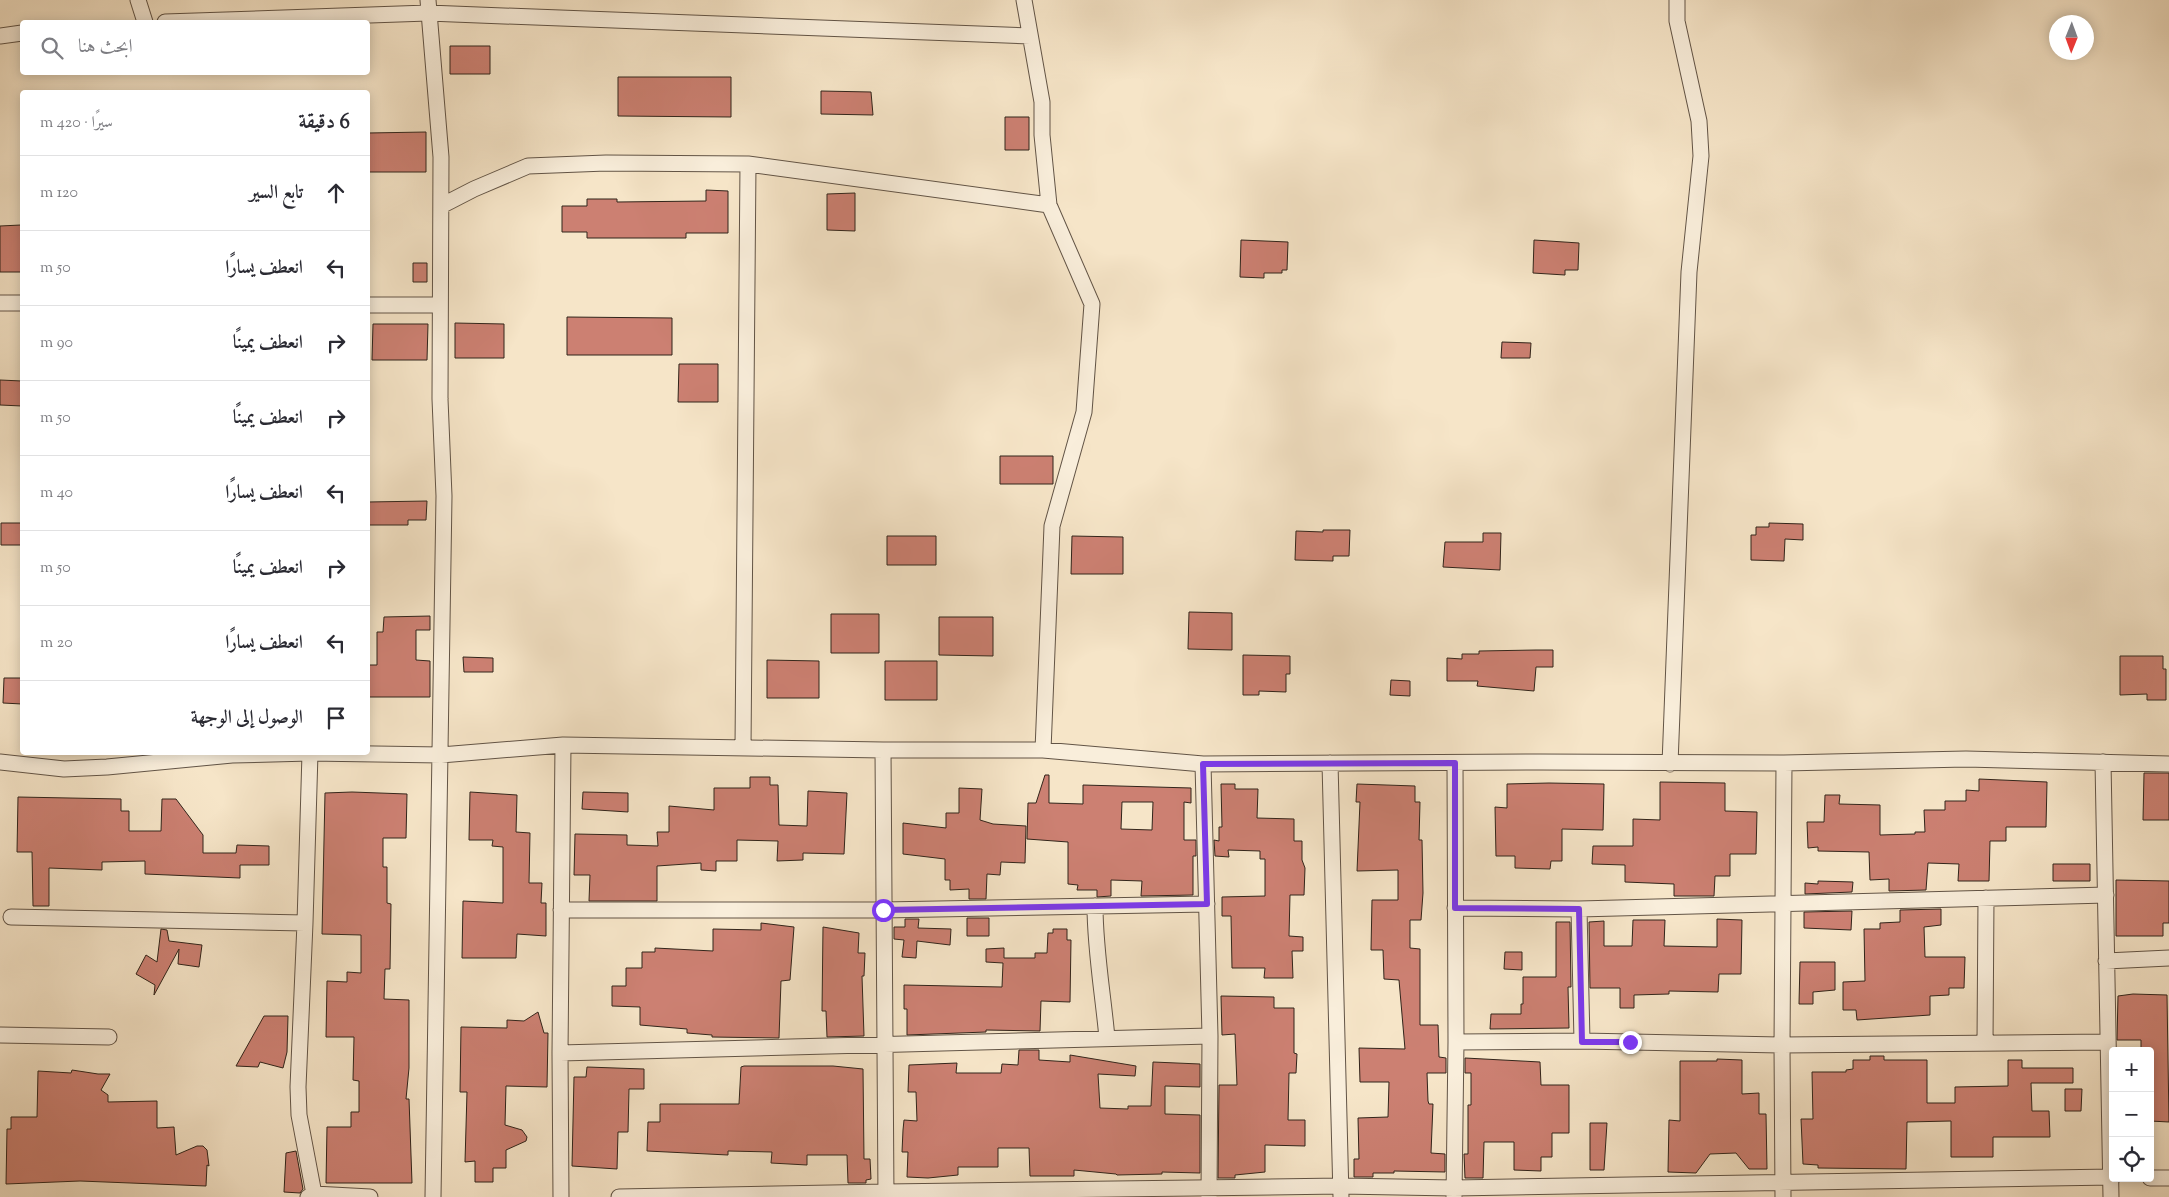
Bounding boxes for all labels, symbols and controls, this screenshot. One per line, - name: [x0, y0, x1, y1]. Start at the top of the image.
- north arrow: [2049, 15, 2094, 60]
- search box: [20, 20, 370, 75]
- icon: search: [38, 34, 66, 62]
- text: ابحث هنا: [78, 34, 133, 61]
- text: 6 دقيقة: [298, 108, 350, 138]
- text: سيرًا · 420 m: [40, 112, 113, 135]
- icon: ahead: [322, 179, 350, 207]
- text: تابع السير: [249, 180, 303, 207]
- text: 120 m: [40, 182, 78, 205]
- icon: left: [322, 254, 350, 282]
- text: انعطف يسارًا: [225, 255, 303, 282]
- text: 50 m: [40, 257, 71, 280]
- icon: right: [322, 329, 350, 357]
- text: انعطف يمينًا: [233, 330, 303, 357]
- text: 90 m: [40, 332, 73, 355]
- icon: right: [322, 404, 350, 432]
- text: انعطف يمينًا: [233, 405, 303, 432]
- text: 50 m: [40, 407, 71, 430]
- icon: left: [322, 479, 350, 507]
- text: انعطف يسارًا: [225, 480, 303, 507]
- text: 40 m: [40, 482, 73, 505]
- icon: right: [322, 554, 350, 582]
- text: انعطف يمينًا: [233, 555, 303, 582]
- text: 50 m: [40, 557, 71, 580]
- icon: left: [322, 629, 350, 657]
- text: انعطف يسارًا: [225, 630, 303, 657]
- text: 20 m: [40, 632, 73, 655]
- icon: arrive: [322, 704, 350, 732]
- text: الوصول إلى الوجهة: [191, 705, 303, 732]
- route start: [872, 899, 895, 922]
- route end: [1619, 1031, 1642, 1054]
- map controls: [2109, 1047, 2154, 1182]
- button: +: [2109, 1047, 2154, 1092]
- button: −: [2109, 1092, 2154, 1137]
- button: locate: [2109, 1137, 2154, 1182]

